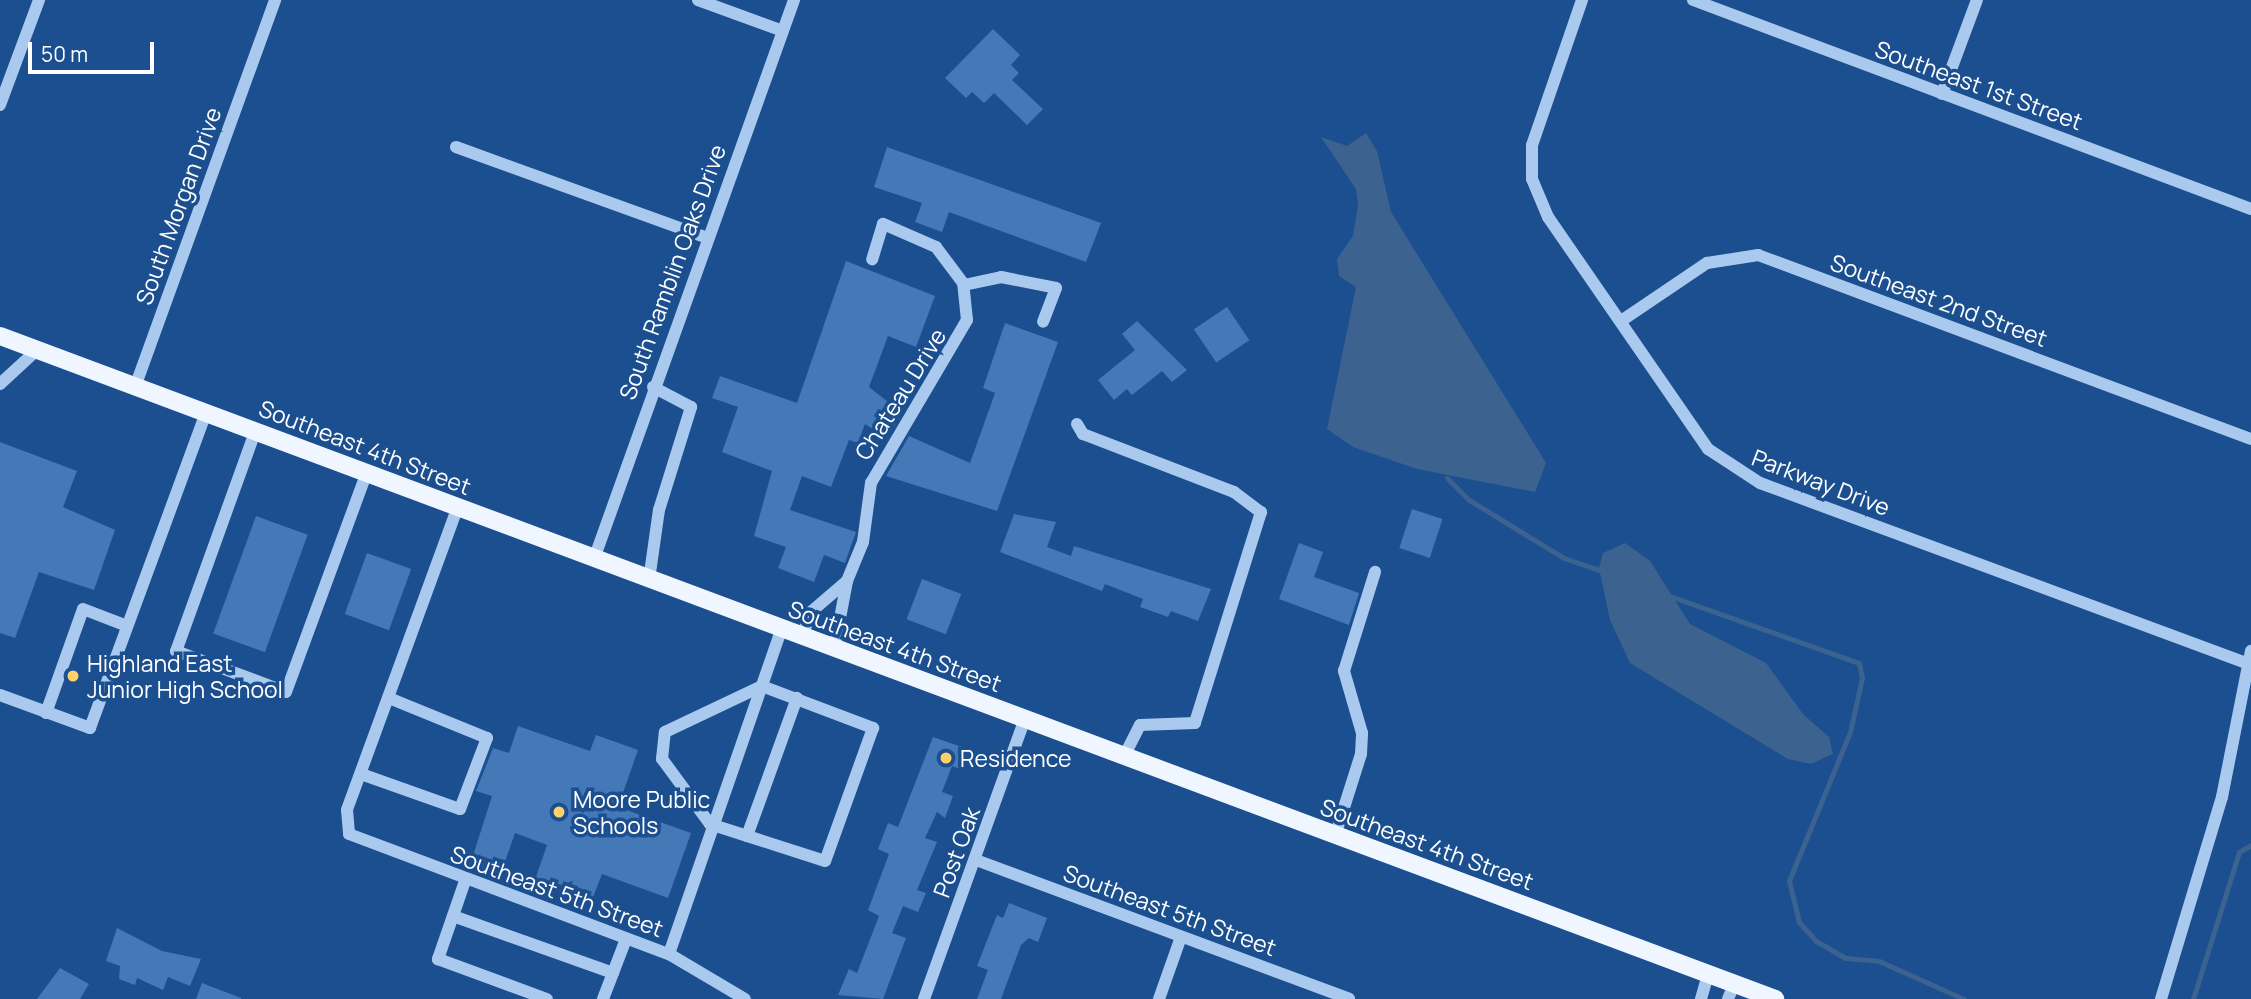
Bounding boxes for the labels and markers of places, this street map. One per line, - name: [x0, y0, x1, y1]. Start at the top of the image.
- place label: Highland East Junior High School: [87, 649, 283, 703]
- marker: Highland East Junior High School: [65, 668, 81, 684]
- place label: Residence: [960, 744, 1072, 772]
- marker: Residence: [938, 750, 954, 766]
- place label: Moore Public Schools: [573, 785, 710, 839]
- marker: Moore Public Schools: [551, 804, 567, 820]

